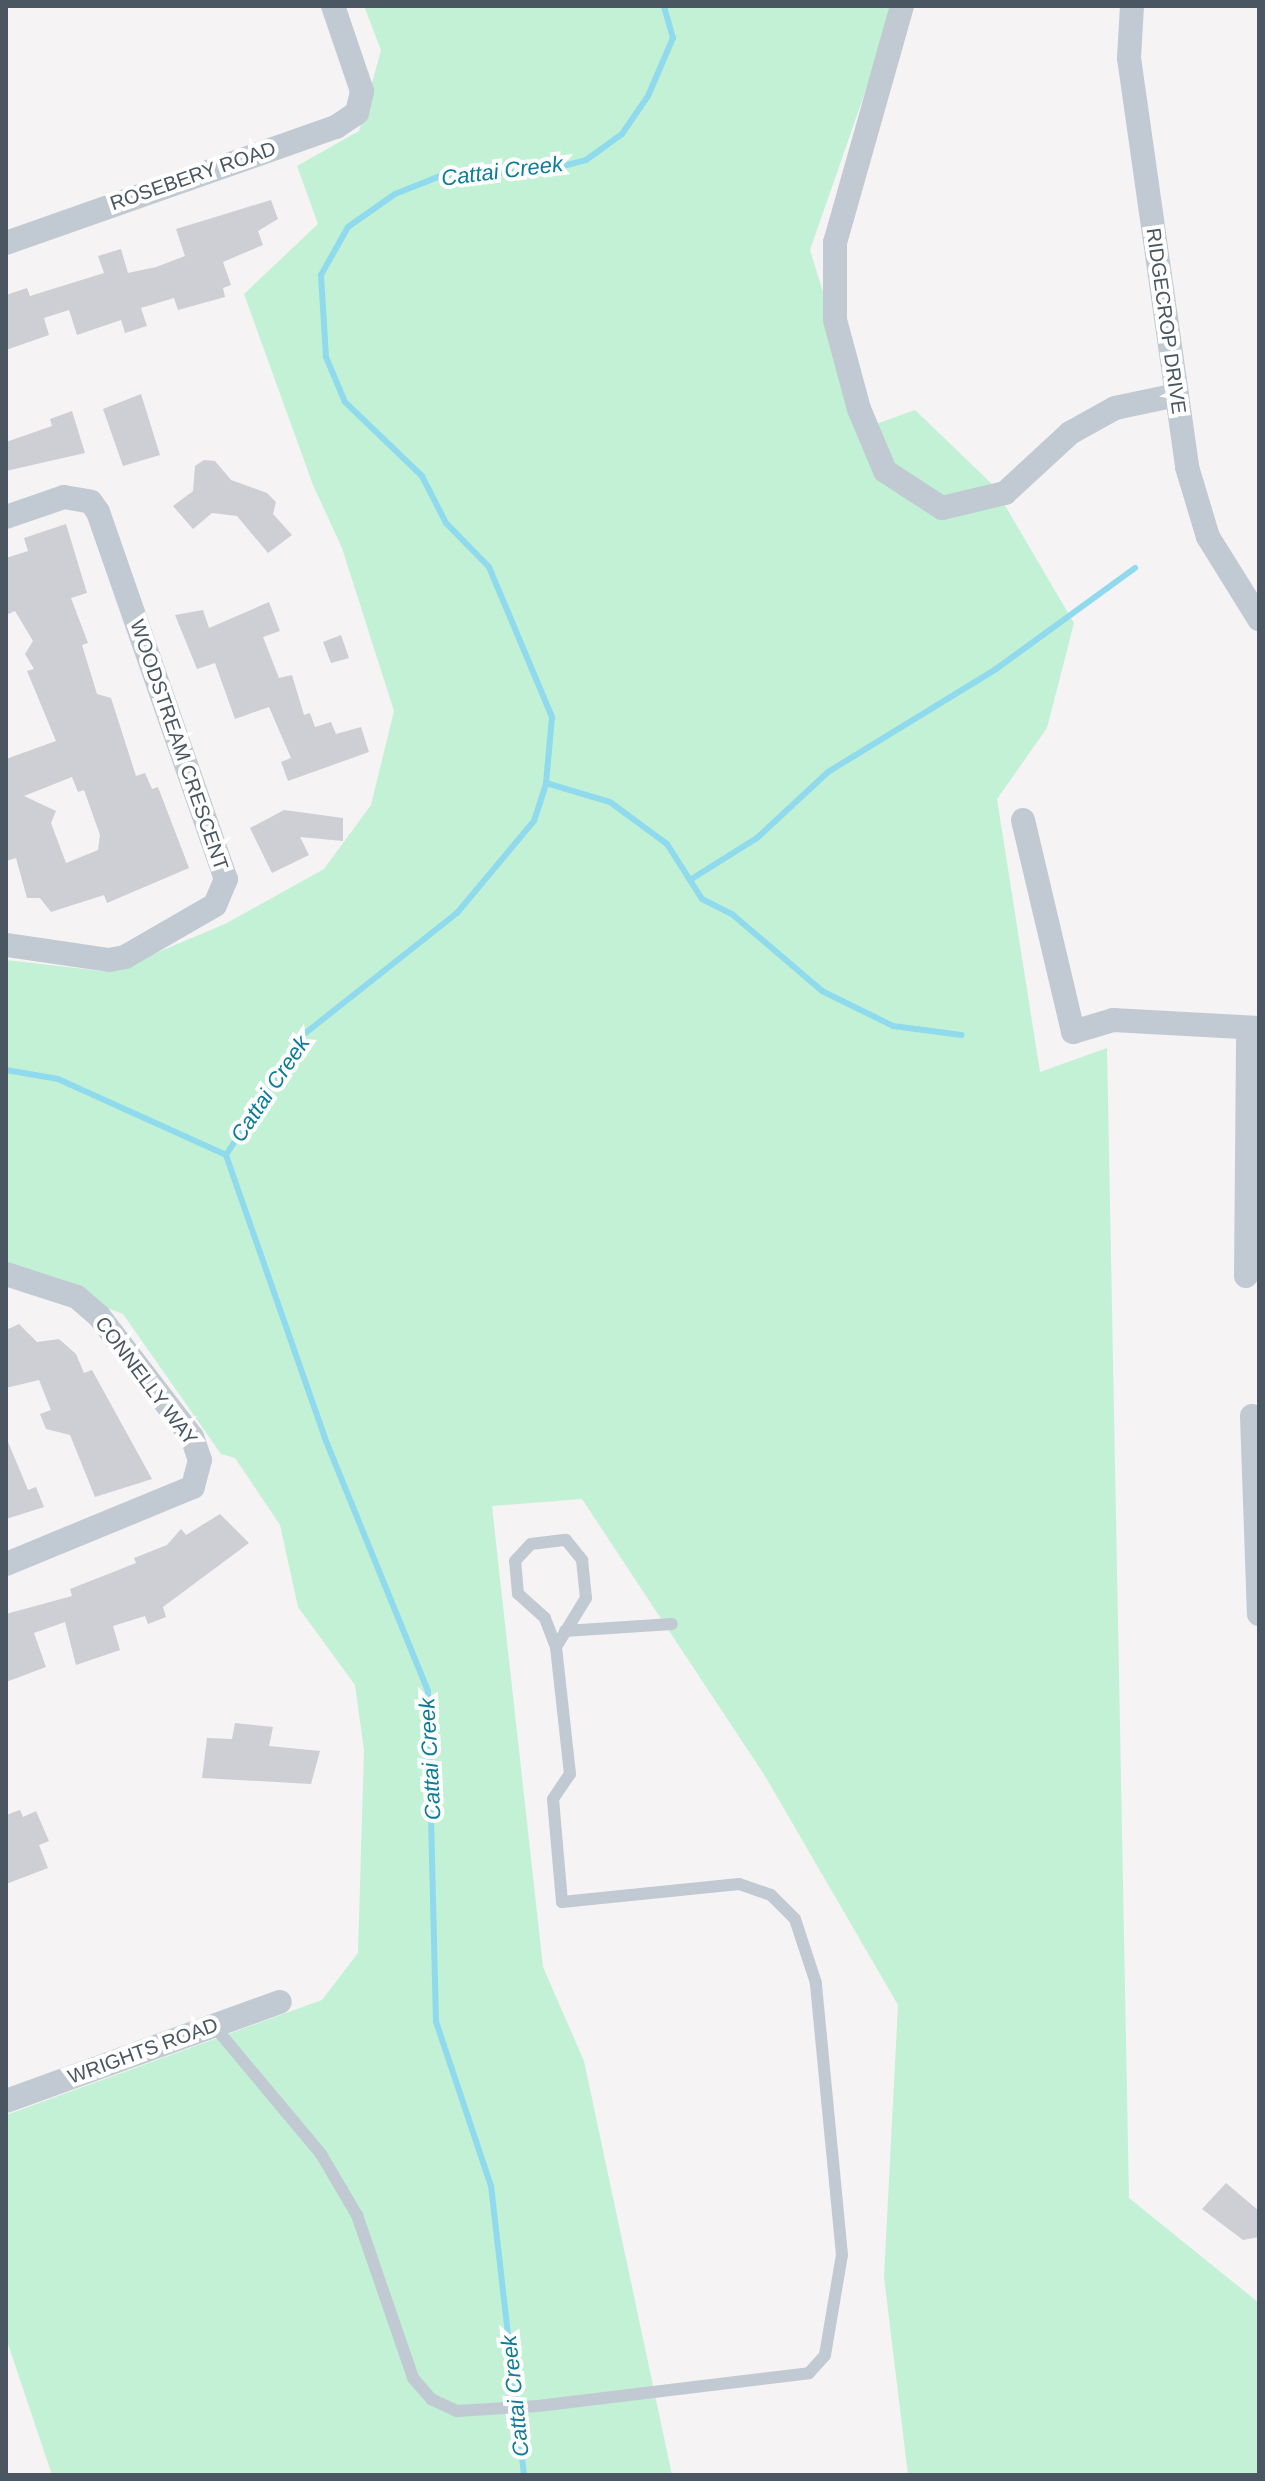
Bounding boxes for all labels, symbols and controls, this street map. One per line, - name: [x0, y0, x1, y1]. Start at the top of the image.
- street label: ROSEBERY ROAD: [107, 136, 279, 216]
- water label: Cattai Creek: [440, 150, 564, 192]
- street label: RIDGECROP DRIVE: [1141, 226, 1191, 416]
- street label: WOODSTREAM CRESCENT: [125, 617, 233, 873]
- water label: Cattai Creek: [225, 1031, 315, 1147]
- street label: CONNELLY WAY: [90, 1312, 202, 1450]
- water label: Cattai Creek: [414, 1697, 446, 1821]
- street label: WRIGHTS ROAD: [65, 2013, 221, 2089]
- water label: Cattai Creek: [495, 2334, 535, 2458]

